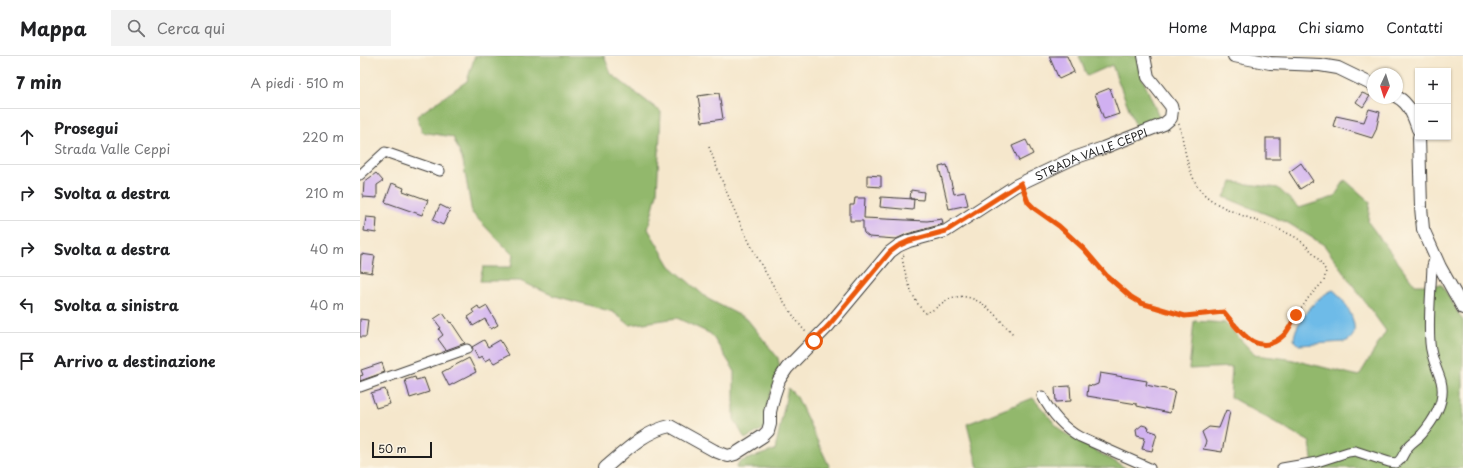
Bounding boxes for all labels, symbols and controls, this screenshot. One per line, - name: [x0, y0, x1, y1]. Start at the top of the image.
- search box: [111, 10, 391, 46]
- text: Mappa: [20, 14, 87, 42]
- text: Cerca qui: [157, 16, 225, 39]
- icon: search: [125, 17, 147, 39]
- text: Home: [1169, 17, 1207, 38]
- text: Mappa: [1229, 17, 1276, 38]
- text: Chi siamo: [1298, 17, 1364, 38]
- text: Contatti: [1386, 17, 1443, 38]
- north arrow: [1367, 68, 1403, 104]
- map controls: [1415, 68, 1451, 140]
- button: +: [1415, 68, 1451, 104]
- text: 7 min: [16, 69, 62, 95]
- text: A piedi · 510 m: [251, 73, 344, 92]
- button: −: [1415, 104, 1451, 140]
- text: Prosegui: [54, 116, 118, 139]
- street label: STRADA VALLE CEPPI: [1032, 123, 1150, 184]
- icon: ahead: [16, 126, 38, 148]
- text: 220 m: [302, 127, 344, 146]
- text: Strada Valle Ceppi: [54, 139, 170, 158]
- text: Svolta a destra: [54, 181, 170, 204]
- icon: right: [16, 182, 38, 204]
- text: 210 m: [305, 183, 344, 202]
- text: Svolta a destra: [54, 237, 170, 260]
- icon: right: [16, 238, 38, 260]
- text: 40 m: [310, 239, 344, 258]
- text: Svolta a sinistra: [54, 293, 179, 316]
- icon: left: [16, 294, 38, 316]
- text: 40 m: [310, 295, 344, 314]
- route end: [1287, 306, 1305, 324]
- route start: [805, 332, 823, 350]
- text: Arrivo a destinazione: [54, 349, 216, 372]
- icon: arrive: [16, 350, 38, 372]
- scale bar: [372, 440, 432, 459]
- text: 50 m: [378, 440, 407, 457]

